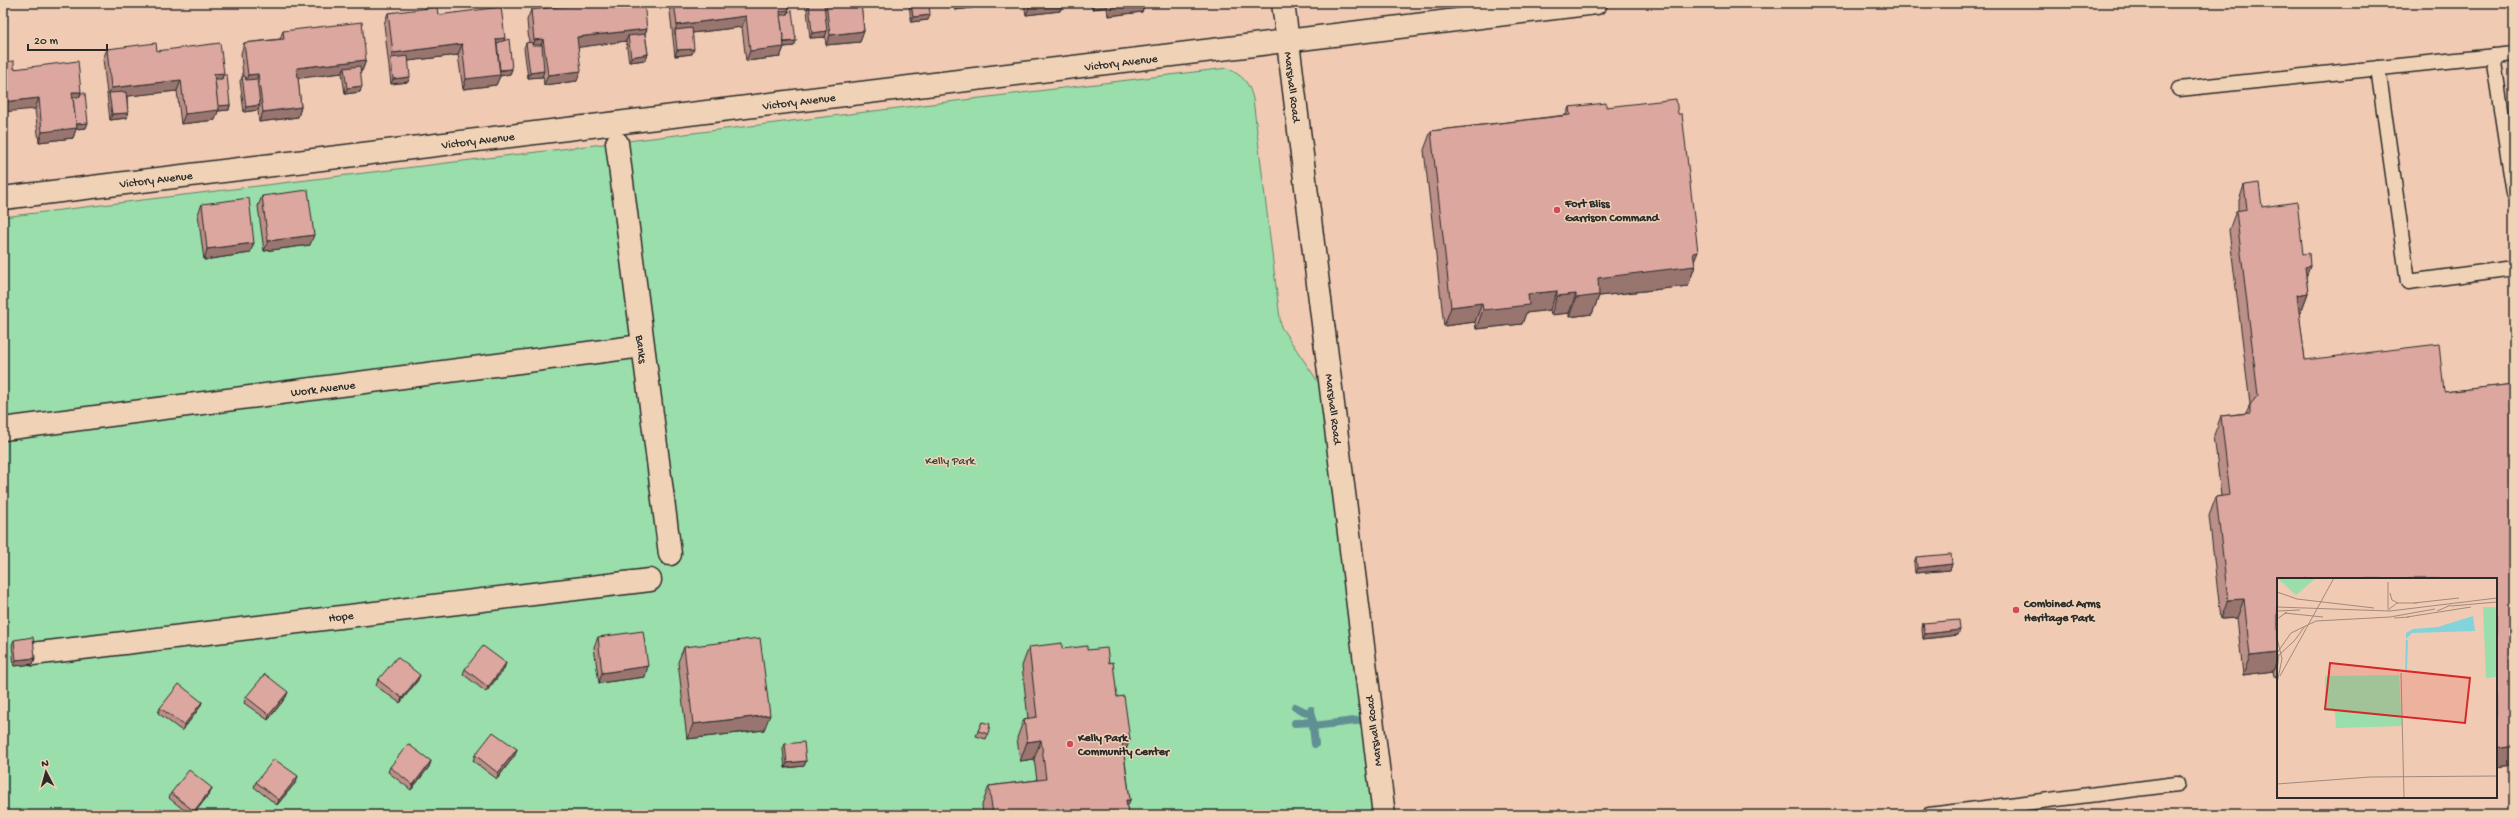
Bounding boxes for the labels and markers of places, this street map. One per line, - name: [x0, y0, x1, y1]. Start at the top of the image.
- place label: Fort Bliss Garrison Command: [1564, 198, 1661, 226]
- marker: Fort Bliss Garrison Command: [1552, 205, 1562, 215]
- place label: Combined Arms Heritage Park: [2023, 598, 2101, 626]
- marker: Combined Arms Heritage Park: [2011, 605, 2021, 615]
- place label: Kelly Park Community Center: [1077, 732, 1171, 760]
- marker: Kelly Park Community Center: [1065, 739, 1075, 749]

